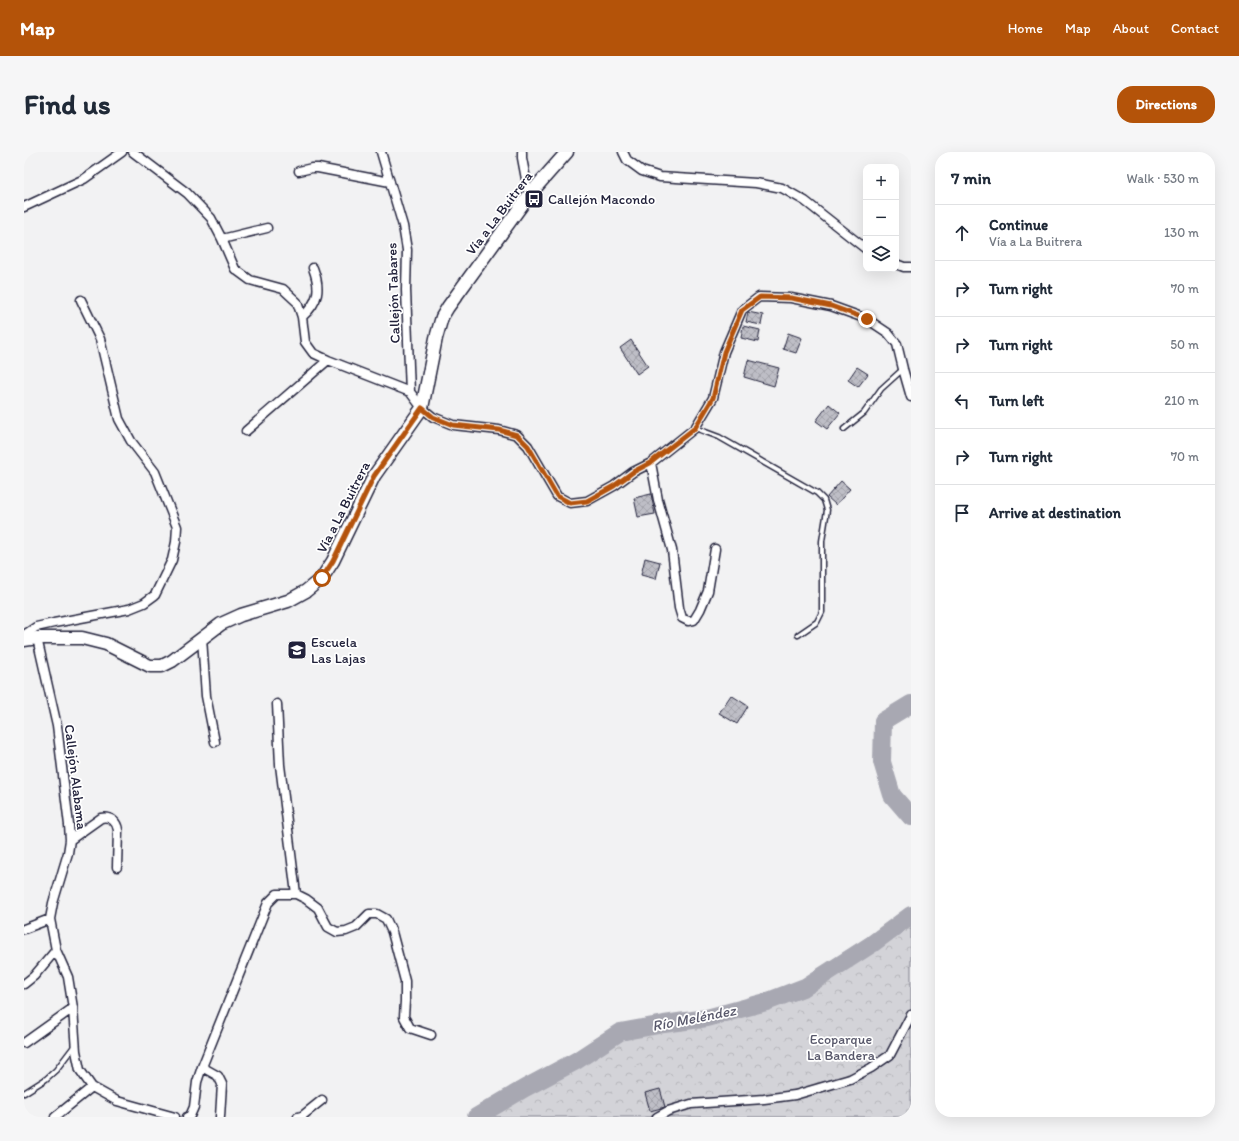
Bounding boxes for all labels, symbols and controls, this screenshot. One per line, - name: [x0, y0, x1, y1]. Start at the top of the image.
- text: Map: [20, 17, 55, 40]
- text: Home: [1008, 20, 1043, 37]
- text: Map: [1065, 20, 1091, 37]
- text: About: [1113, 20, 1149, 37]
- text: Contact: [1171, 20, 1219, 37]
- button: Directions: [1117, 86, 1215, 123]
- text: Find us: [24, 87, 111, 121]
- map controls: [863, 164, 899, 272]
- button: +: [863, 164, 899, 200]
- street label: Vía a La Buitrera: [462, 168, 537, 259]
- text: 7 min: [951, 168, 991, 188]
- text: Walk · 530 m: [1127, 171, 1199, 186]
- bus stop icon: Callejón Macondo: [523, 188, 545, 210]
- place label: Callejón Macondo: [548, 191, 655, 208]
- button: −: [863, 200, 899, 236]
- text: Continue: [989, 216, 1048, 234]
- icon: ahead: [951, 222, 973, 244]
- text: 130 m: [1164, 225, 1199, 240]
- text: Vía a La Buitrera: [989, 234, 1082, 249]
- button: layers: [863, 236, 899, 272]
- street label: Callejón Tabares: [383, 242, 404, 344]
- icon: right: [951, 278, 973, 300]
- text: Turn right: [989, 280, 1053, 298]
- text: 70 m: [1171, 281, 1199, 296]
- route end: [858, 310, 876, 328]
- icon: right: [951, 334, 973, 356]
- text: Turn right: [989, 336, 1053, 354]
- text: 50 m: [1170, 337, 1199, 352]
- icon: left: [951, 390, 973, 412]
- text: Turn left: [989, 392, 1044, 410]
- text: 210 m: [1164, 393, 1199, 408]
- icon: right: [951, 446, 973, 468]
- text: Turn right: [989, 448, 1053, 466]
- text: 70 m: [1171, 449, 1199, 464]
- street label: Vía a La Buitrera: [313, 458, 374, 556]
- icon: arrive: [951, 502, 973, 524]
- text: Arrive at destination: [989, 504, 1121, 522]
- route start: [313, 569, 331, 587]
- place label: Escuela Las Lajas: [311, 634, 366, 667]
- school or university icon: Escuela Las Lajas: [286, 639, 308, 661]
- street label: Callejón Alabama: [61, 723, 90, 831]
- water label: Río Meléndez: [651, 1001, 738, 1035]
- park label: Ecoparque La Bandera: [807, 1031, 876, 1064]

